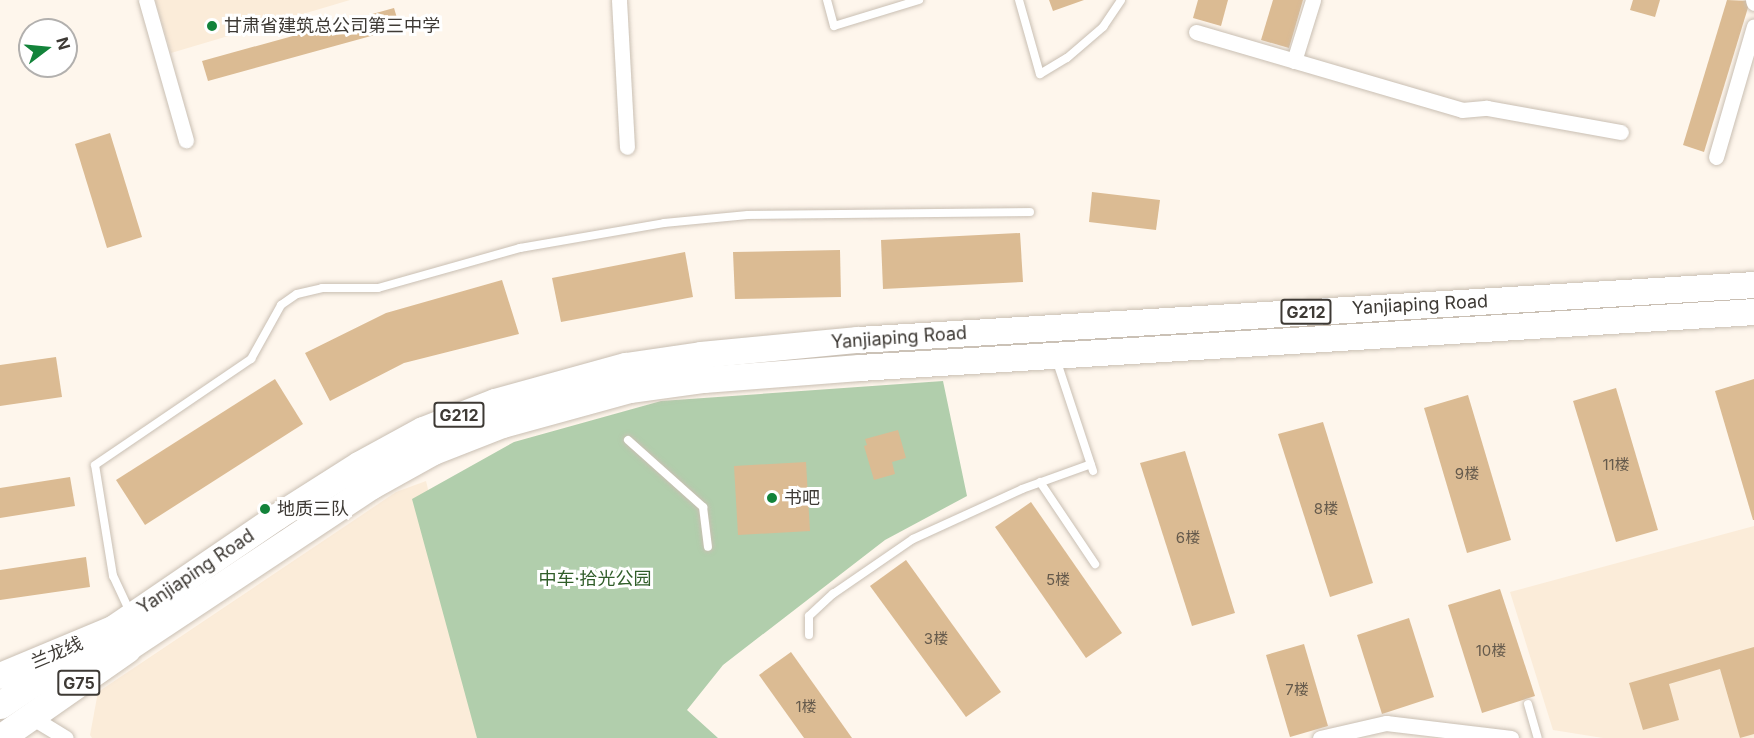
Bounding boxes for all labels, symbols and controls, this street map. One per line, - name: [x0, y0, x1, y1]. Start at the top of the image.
- place label: 甘肃省建筑总公司第三中学: [224, 15, 440, 37]
- north arrow: [18, 18, 78, 78]
- marker: 甘肃省建筑总公司第三中学: [205, 19, 219, 33]
- text: N: [52, 35, 75, 52]
- street label: Yanjiaping Road: [1352, 291, 1488, 319]
- road number: G212: [1279, 299, 1333, 325]
- street label: Yanjiaping Road: [830, 322, 968, 354]
- road number: G212: [432, 402, 486, 428]
- house number: 11楼: [1602, 456, 1630, 474]
- house number: 9楼: [1455, 465, 1479, 483]
- place label: 书吧: [784, 487, 820, 509]
- marker: 书吧: [765, 491, 779, 505]
- place label: 地质三队: [277, 498, 349, 520]
- house number: 8楼: [1314, 500, 1338, 518]
- marker: 地质三队: [258, 502, 272, 516]
- street label: Yanjiaping Road: [134, 525, 258, 619]
- house number: 6楼: [1176, 529, 1200, 547]
- park label: 中车·拾光公园: [538, 568, 652, 590]
- house number: 5楼: [1046, 571, 1070, 589]
- house number: 3楼: [924, 630, 948, 648]
- street label: 兰龙线: [28, 633, 86, 673]
- house number: 10楼: [1476, 642, 1506, 660]
- road number: G75: [56, 670, 101, 696]
- house number: 7楼: [1285, 681, 1309, 699]
- house number: 1楼: [795, 698, 817, 716]

